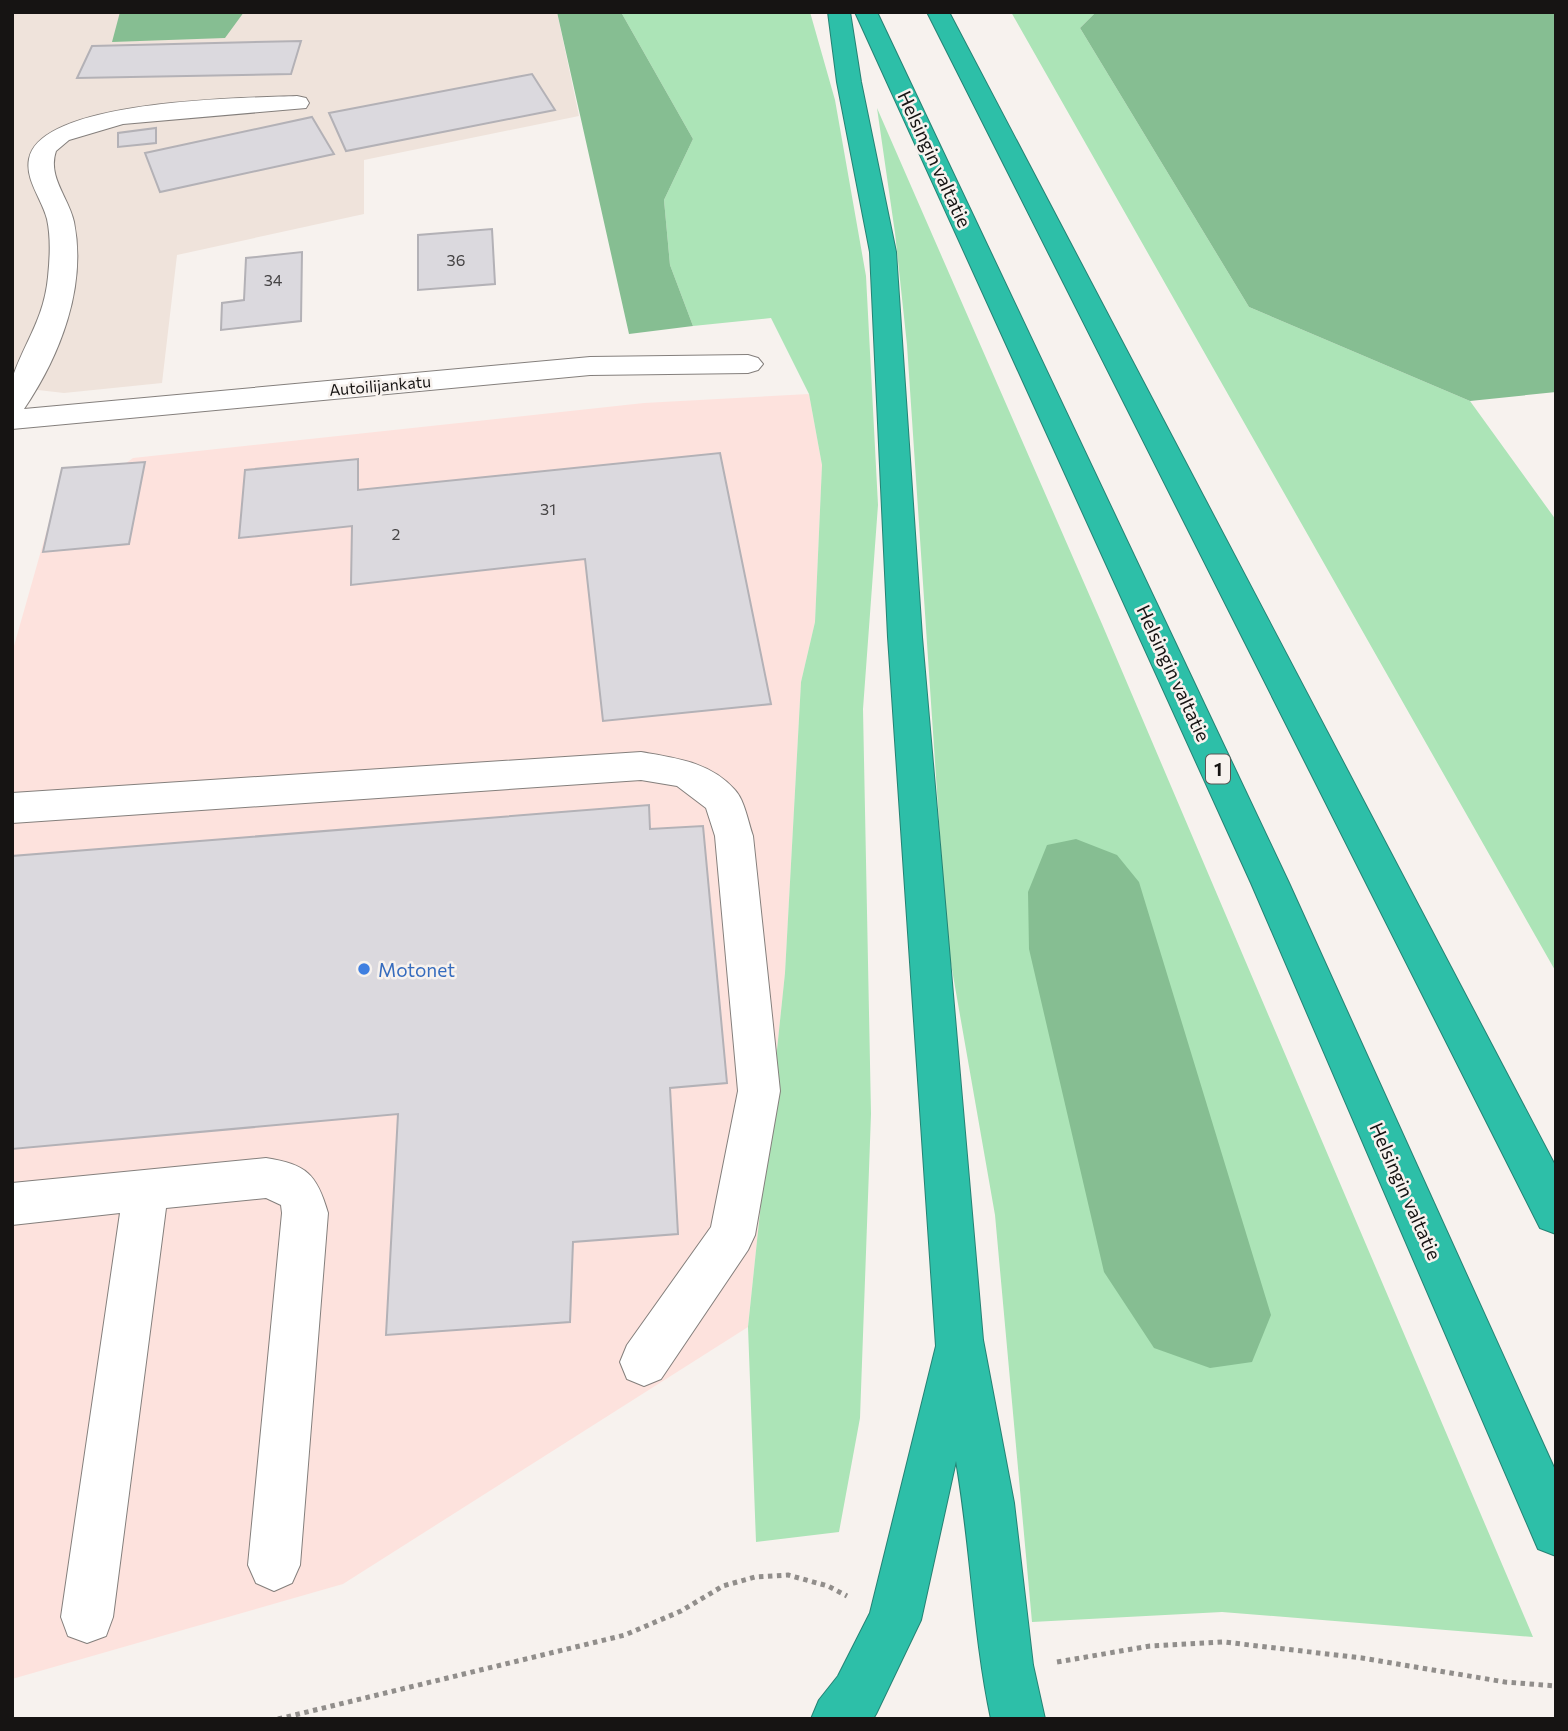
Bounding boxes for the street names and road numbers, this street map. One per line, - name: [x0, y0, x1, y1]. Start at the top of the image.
- street label: Helsingin valtatie: [893, 87, 977, 231]
- street label: Autoilijankatu: [328, 371, 432, 399]
- street label: Helsingin valtatie: [1132, 601, 1216, 745]
- road number: 1: [1206, 754, 1230, 784]
- street label: Helsingin valtatie: [1365, 1119, 1447, 1263]

